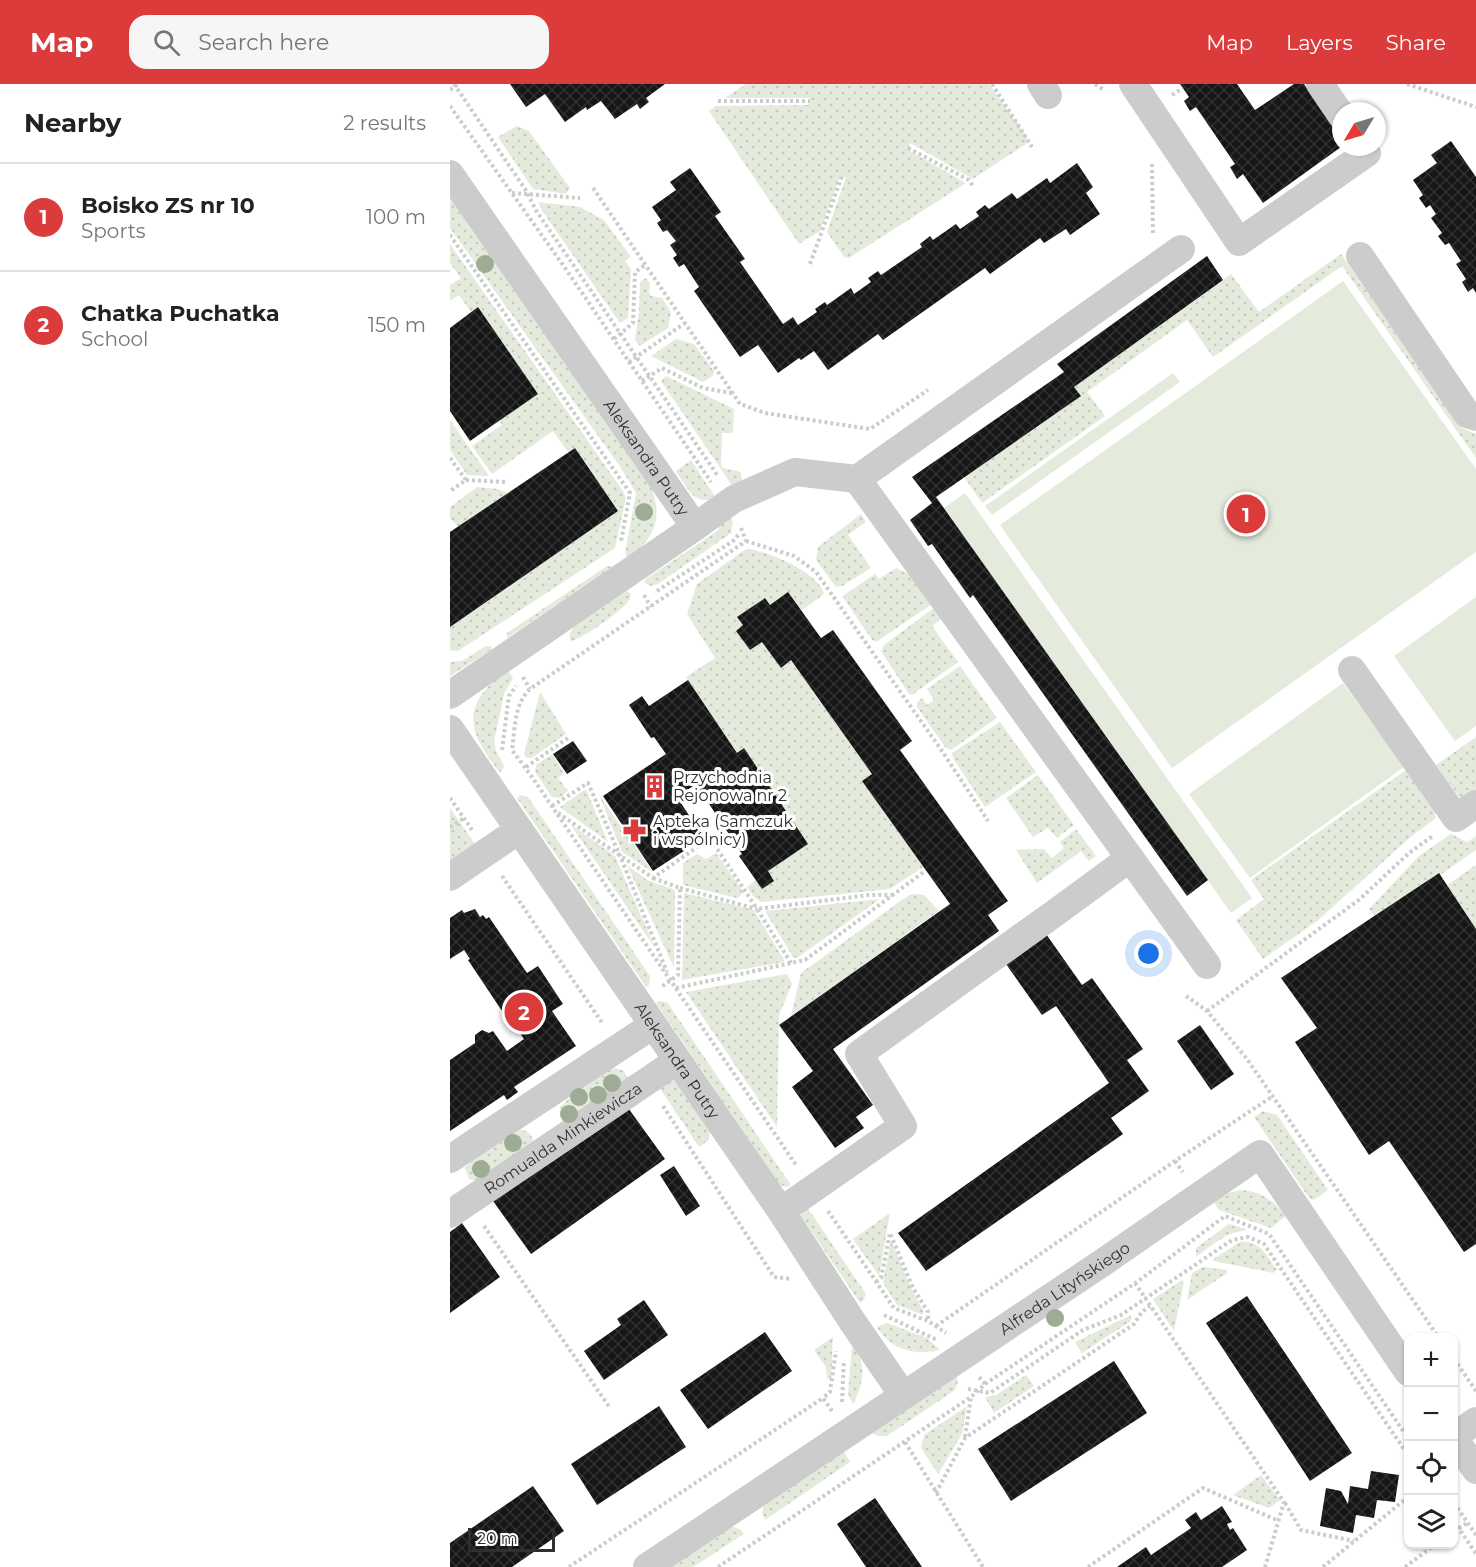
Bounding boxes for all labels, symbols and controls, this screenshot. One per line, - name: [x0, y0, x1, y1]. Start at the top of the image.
- search box: [129, 15, 549, 69]
- text: Map: [30, 25, 93, 59]
- icon: search: [150, 26, 183, 59]
- text: Search here: [198, 29, 329, 56]
- text: Map: [1206, 30, 1253, 55]
- text: Layers: [1286, 30, 1353, 55]
- text: Share: [1386, 30, 1446, 55]
- north arrow: [1332, 102, 1386, 156]
- text: Nearby: [24, 107, 121, 139]
- text: 2 results: [343, 111, 426, 135]
- text: Boisko ZS nr 10: [81, 192, 255, 219]
- text: 1: [40, 205, 47, 229]
- text: 100 m: [366, 205, 426, 229]
- text: Sports: [81, 219, 146, 243]
- text: Chatka Puchatka: [81, 300, 280, 327]
- text: 2: [38, 313, 49, 337]
- text: 150 m: [368, 313, 426, 337]
- text: School: [81, 327, 148, 351]
- street label: Aleksandra Putry: [600, 396, 694, 519]
- pin: 1: [1226, 492, 1266, 536]
- place label: Przychodnia Rejonowa nr 2: [673, 768, 787, 805]
- building icon: Przychodnia Rejonowa nr 2: [642, 773, 668, 799]
- place label: Apteka (Samczuk i wspólnicy): [653, 812, 794, 849]
- pharmacy icon: Apteka (Samczuk i wspólnicy): [622, 817, 648, 843]
- your location: [1134, 939, 1163, 968]
- pin: 2: [504, 990, 544, 1034]
- street label: Aleksandra Putry: [631, 999, 724, 1122]
- street label: Romualda Minkiewicza: [480, 1078, 645, 1198]
- street label: Alfreda Lityńskiego: [995, 1237, 1133, 1339]
- map controls: [1404, 1333, 1458, 1549]
- button: +: [1404, 1333, 1458, 1387]
- button: −: [1404, 1387, 1458, 1441]
- button: locate: [1404, 1441, 1458, 1495]
- button: layers: [1404, 1495, 1458, 1549]
- scale bar: [468, 1525, 555, 1552]
- text: 20 m: [477, 1529, 518, 1548]

